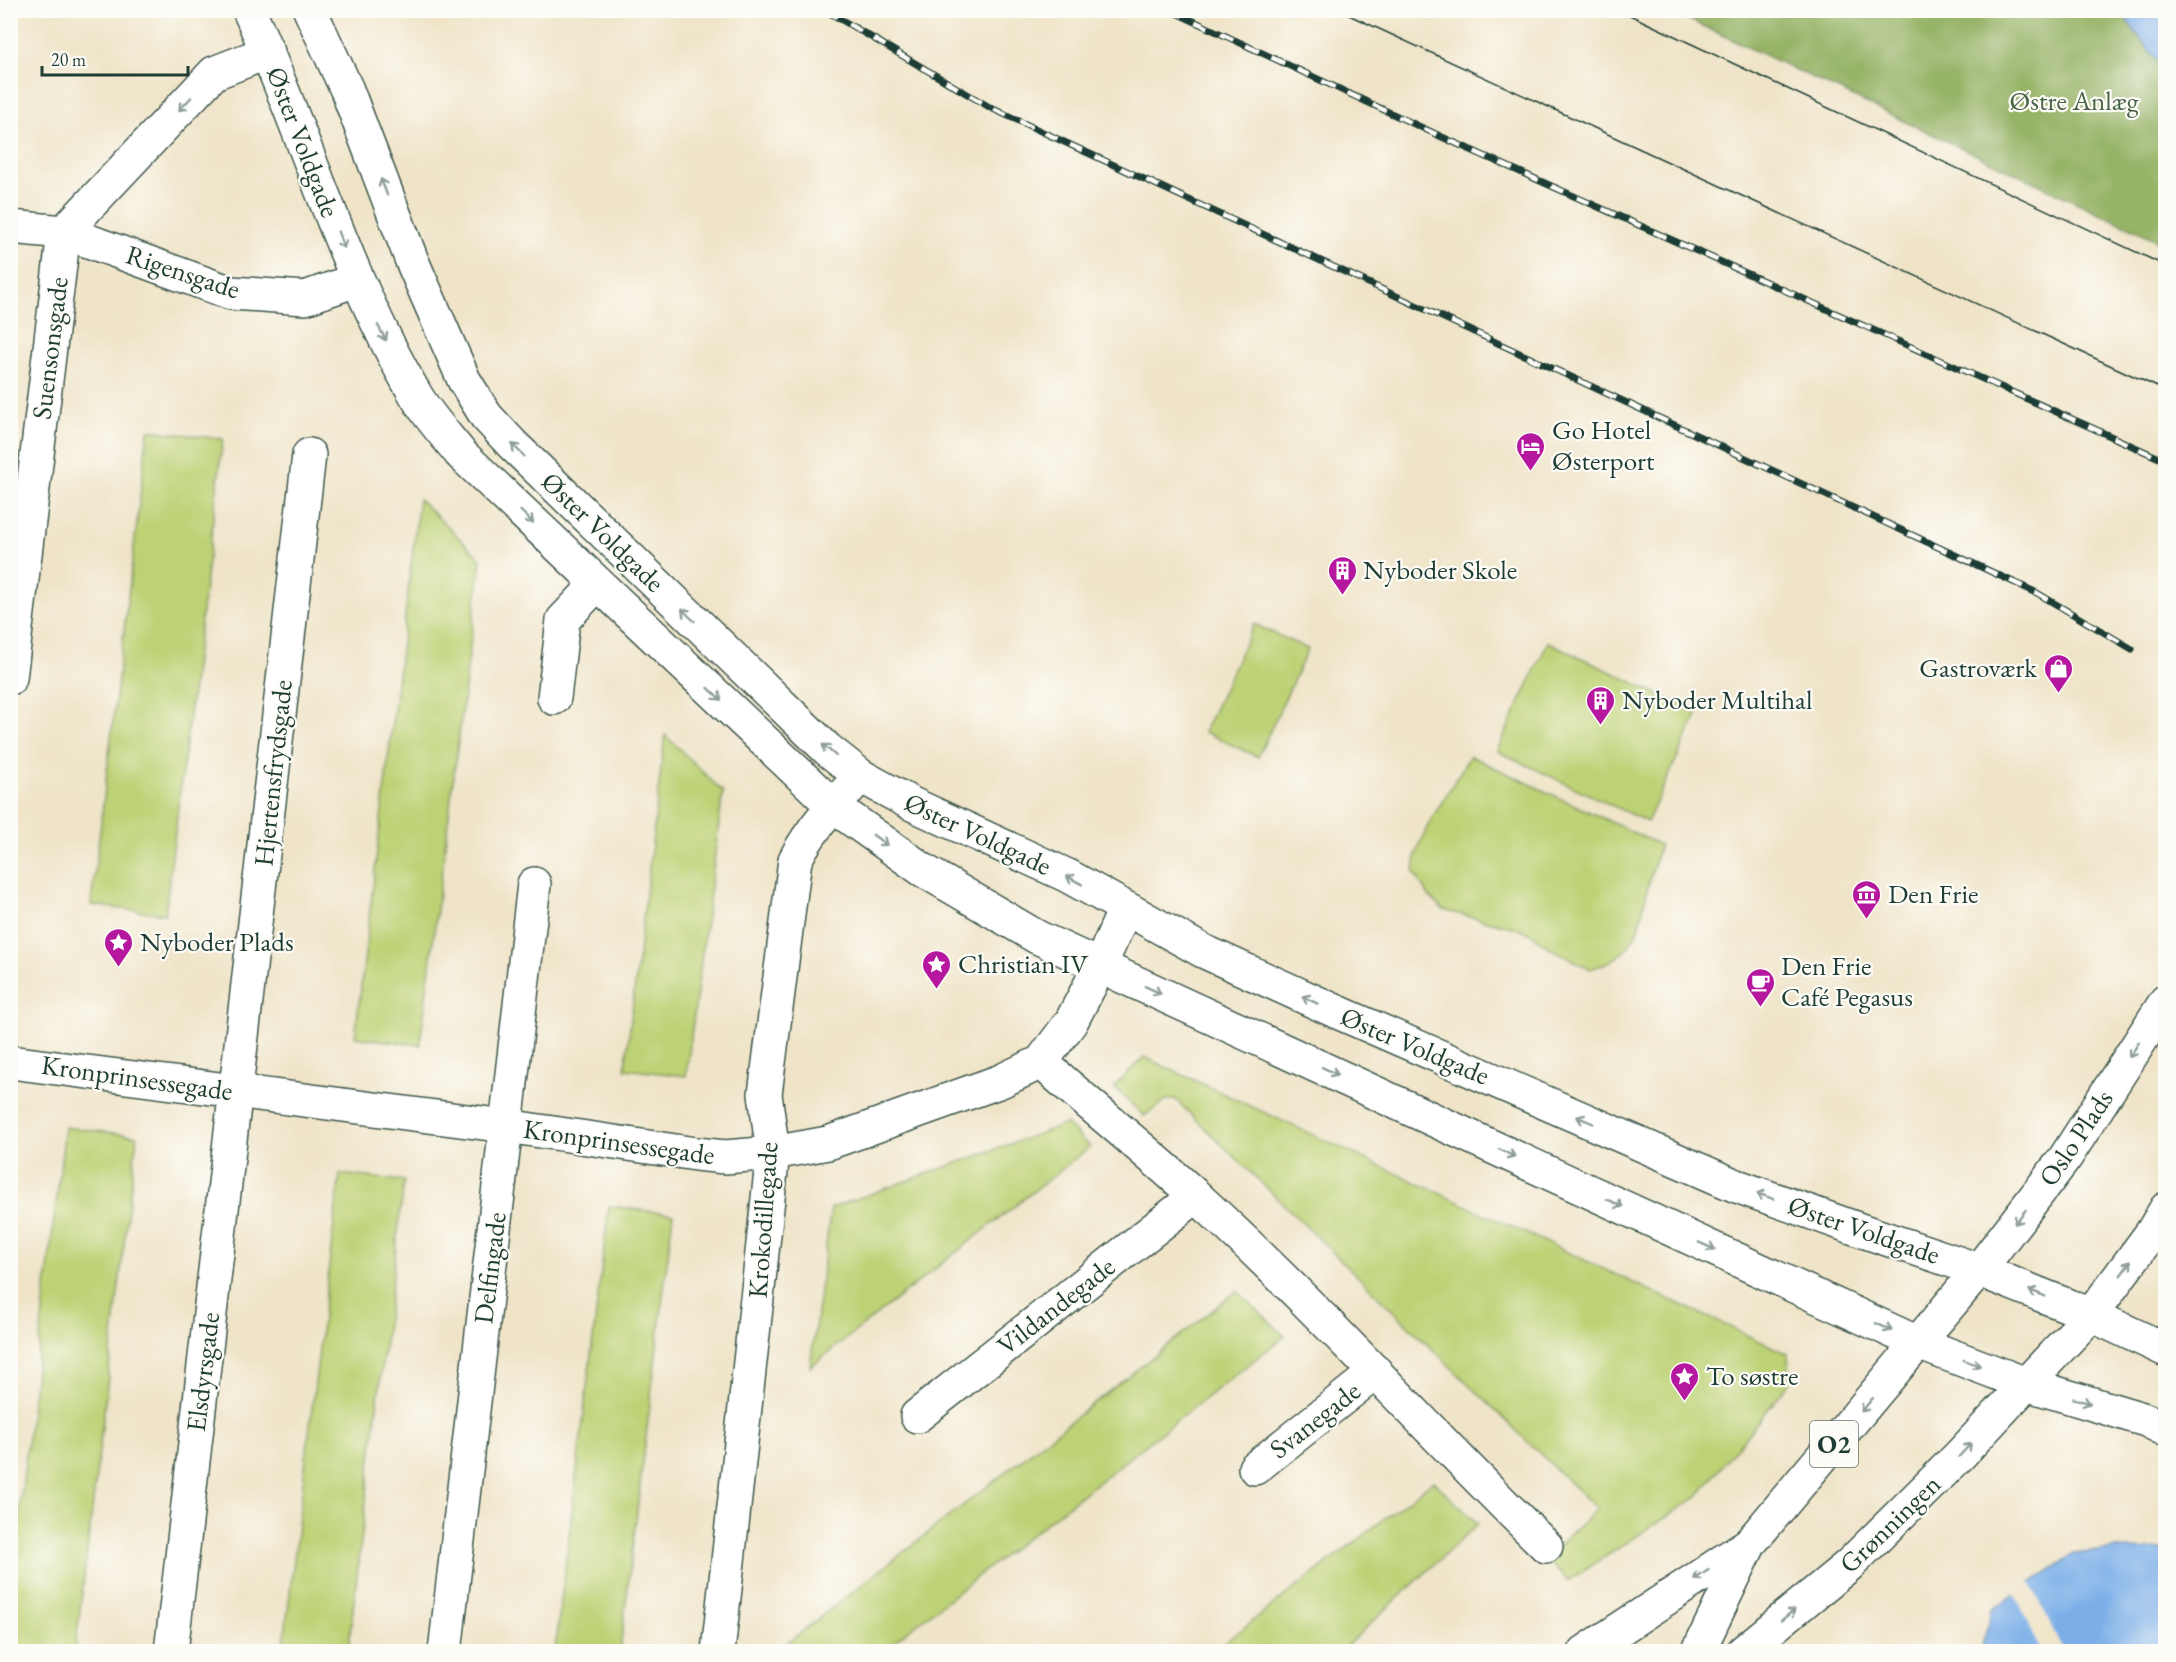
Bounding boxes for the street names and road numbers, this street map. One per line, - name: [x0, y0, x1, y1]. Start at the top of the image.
- street label: Øster Voldgade: [259, 62, 348, 222]
- street label: Rigensgade: [122, 237, 245, 306]
- street label: Suensonsgade: [23, 275, 76, 421]
- street label: Øster Voldgade: [534, 464, 672, 599]
- street label: Hjertensfrydsgade: [245, 678, 300, 868]
- street label: Øster Voldgade: [899, 784, 1057, 883]
- street label: Øster Voldgade: [1336, 999, 1495, 1093]
- street label: Kronprinsessegade: [39, 1047, 235, 1108]
- street label: Oslo Plads: [2031, 1083, 2121, 1193]
- street label: Kronprinsessegade: [521, 1111, 717, 1172]
- street label: Krokodillegade: [740, 1140, 785, 1299]
- street label: Øster Voldgade: [1784, 1187, 1945, 1272]
- street label: Delfingade: [465, 1210, 514, 1326]
- street label: Vildandegade: [990, 1249, 1122, 1363]
- street label: Elsdyrsgade: [178, 1310, 227, 1434]
- street label: Svanegade: [1262, 1373, 1367, 1466]
- road number: O2: [1810, 1421, 1858, 1467]
- street label: Grønningen: [1832, 1467, 1948, 1581]

